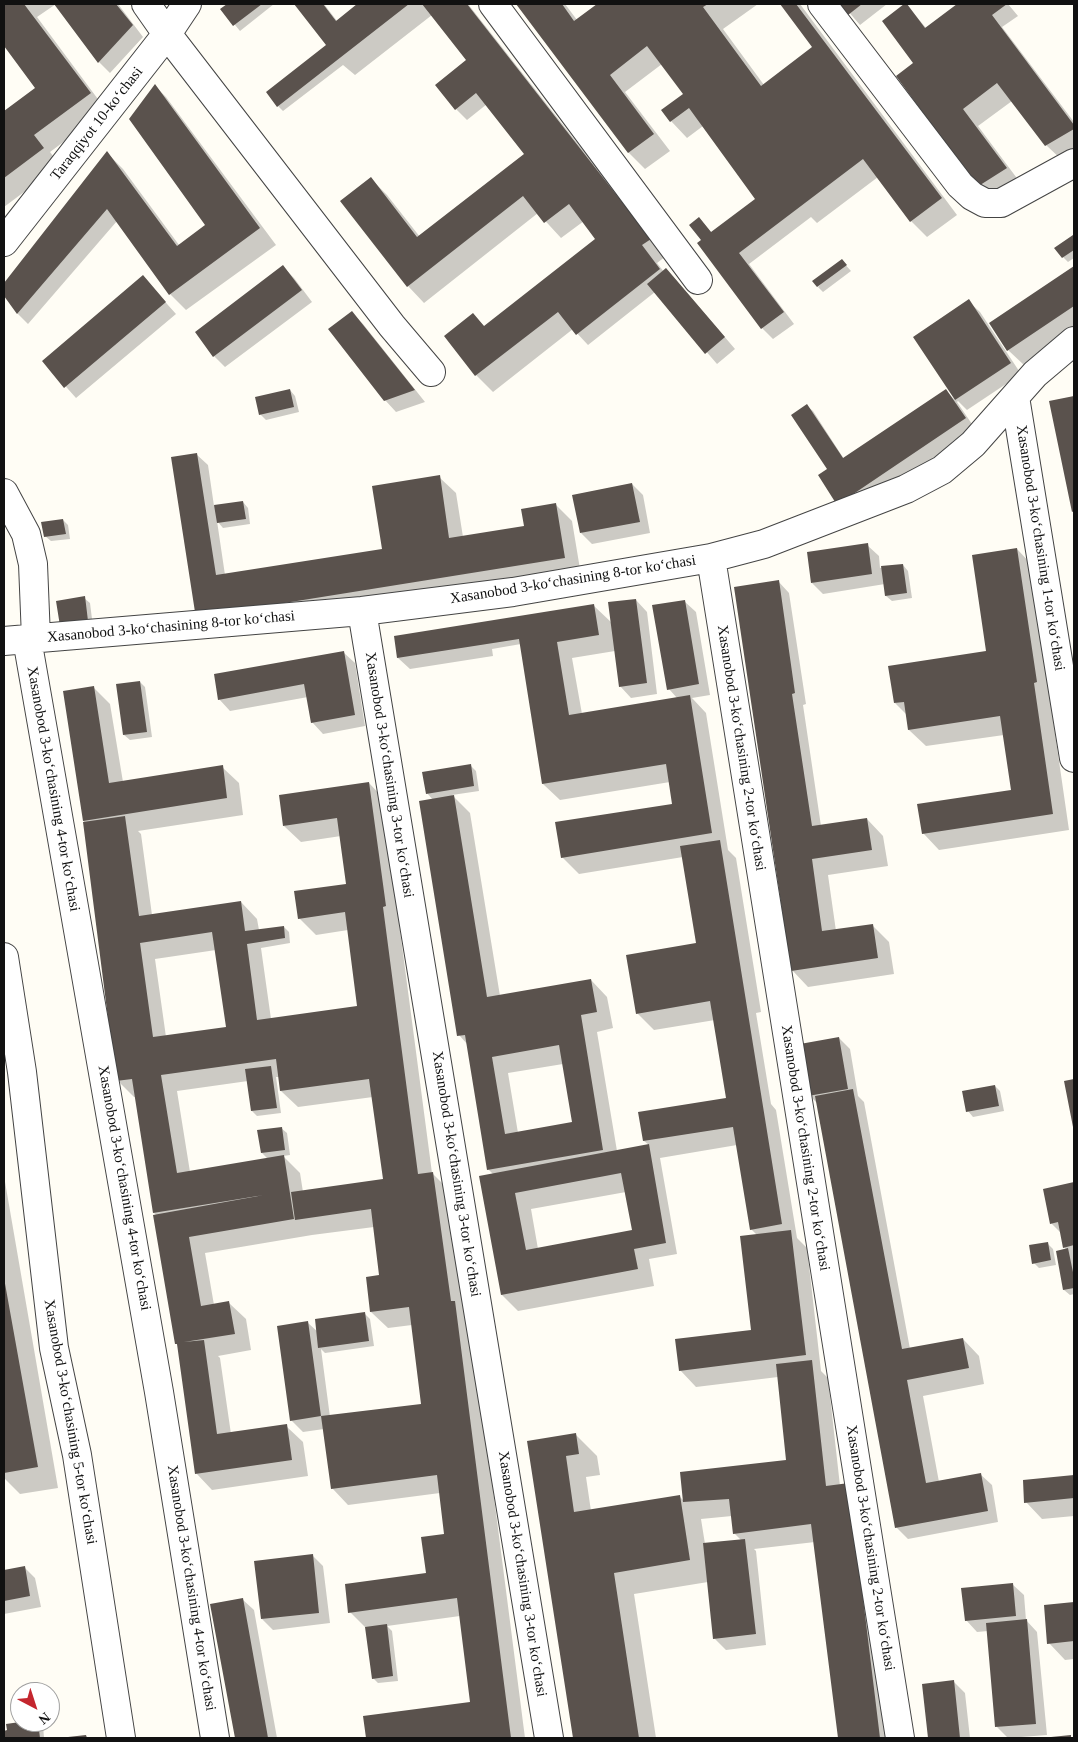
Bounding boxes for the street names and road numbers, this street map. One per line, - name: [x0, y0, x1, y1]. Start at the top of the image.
- street label: Taraqqiyot 10-koʻchasi: [47, 64, 147, 184]
- street label: Xasanobod 3-koʻchasining 1-tor koʻchasi: [1012, 424, 1068, 672]
- street label: Xasanobod 3-koʻchasining 8-tor koʻchasi: [449, 552, 697, 608]
- street label: Xasanobod 3-koʻchasining 8-tor koʻchasi: [46, 607, 296, 647]
- street label: Xasanobod 3-koʻchasining 2-tor koʻchasi: [713, 624, 769, 872]
- street label: Xasanobod 3-koʻchasining 3-tor koʻchasi: [361, 651, 417, 899]
- street label: Xasanobod 3-koʻchasining 4-tor koʻchasi: [23, 665, 83, 913]
- street label: Xasanobod 3-koʻchasining 2-tor koʻchasi: [777, 1024, 833, 1272]
- street label: Xasanobod 3-koʻchasining 3-tor koʻchasi: [428, 1050, 484, 1298]
- street label: Xasanobod 3-koʻchasining 4-tor koʻchasi: [94, 1064, 154, 1312]
- street label: Xasanobod 3-koʻchasining 5-tor koʻchasi: [40, 1298, 100, 1546]
- street label: Xasanobod 3-koʻchasining 2-tor koʻchasi: [842, 1424, 898, 1672]
- street label: Xasanobod 3-koʻchasining 3-tor koʻchasi: [494, 1450, 550, 1698]
- street label: Xasanobod 3-koʻchasining 4-tor koʻchasi: [163, 1464, 219, 1712]

